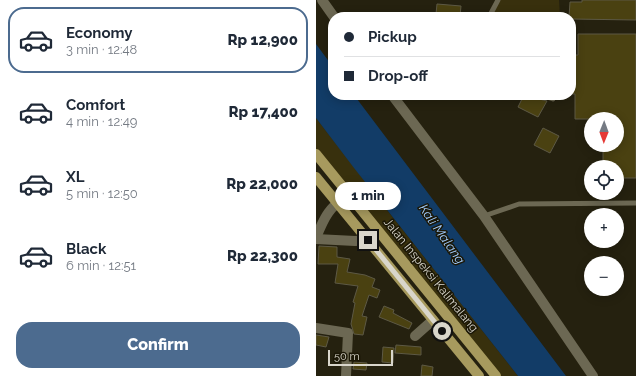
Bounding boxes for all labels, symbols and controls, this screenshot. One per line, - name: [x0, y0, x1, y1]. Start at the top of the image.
- icon: car: [18, 22, 54, 58]
- text: Economy: [66, 24, 133, 42]
- text: Pickup: [368, 28, 417, 46]
- text: Rp 12,900: [228, 31, 298, 49]
- text: 3 min · 12:48: [66, 42, 137, 57]
- text: Drop-off: [368, 67, 428, 85]
- icon: car: [18, 94, 54, 130]
- text: Comfort: [66, 96, 125, 114]
- text: Rp 17,400: [229, 103, 298, 121]
- north arrow: [584, 112, 624, 152]
- map controls: [584, 112, 624, 296]
- text: 4 min · 12:49: [66, 114, 137, 129]
- button: locate: [584, 160, 624, 200]
- icon: car: [18, 166, 54, 202]
- text: XL: [66, 168, 84, 186]
- text: Rp 22,000: [226, 175, 298, 193]
- callout: 1 min: [335, 182, 401, 210]
- text: 5 min · 12:50: [66, 186, 138, 201]
- text: 1 min: [351, 188, 385, 203]
- water label: Kali Malang: [416, 201, 468, 267]
- button: +: [584, 208, 624, 248]
- street label: Jalan Inspeksi Kalimalang: [381, 215, 481, 335]
- route end: [359, 231, 377, 249]
- icon: car: [18, 238, 54, 274]
- text: Black: [66, 240, 106, 258]
- text: Rp 22,300: [227, 247, 298, 265]
- button: −: [584, 256, 624, 296]
- text: 6 min · 12:51: [66, 258, 136, 273]
- button: Confirm: [16, 322, 300, 368]
- route start: [433, 322, 451, 340]
- scale bar: [328, 348, 393, 367]
- text: 50 m: [334, 350, 360, 363]

